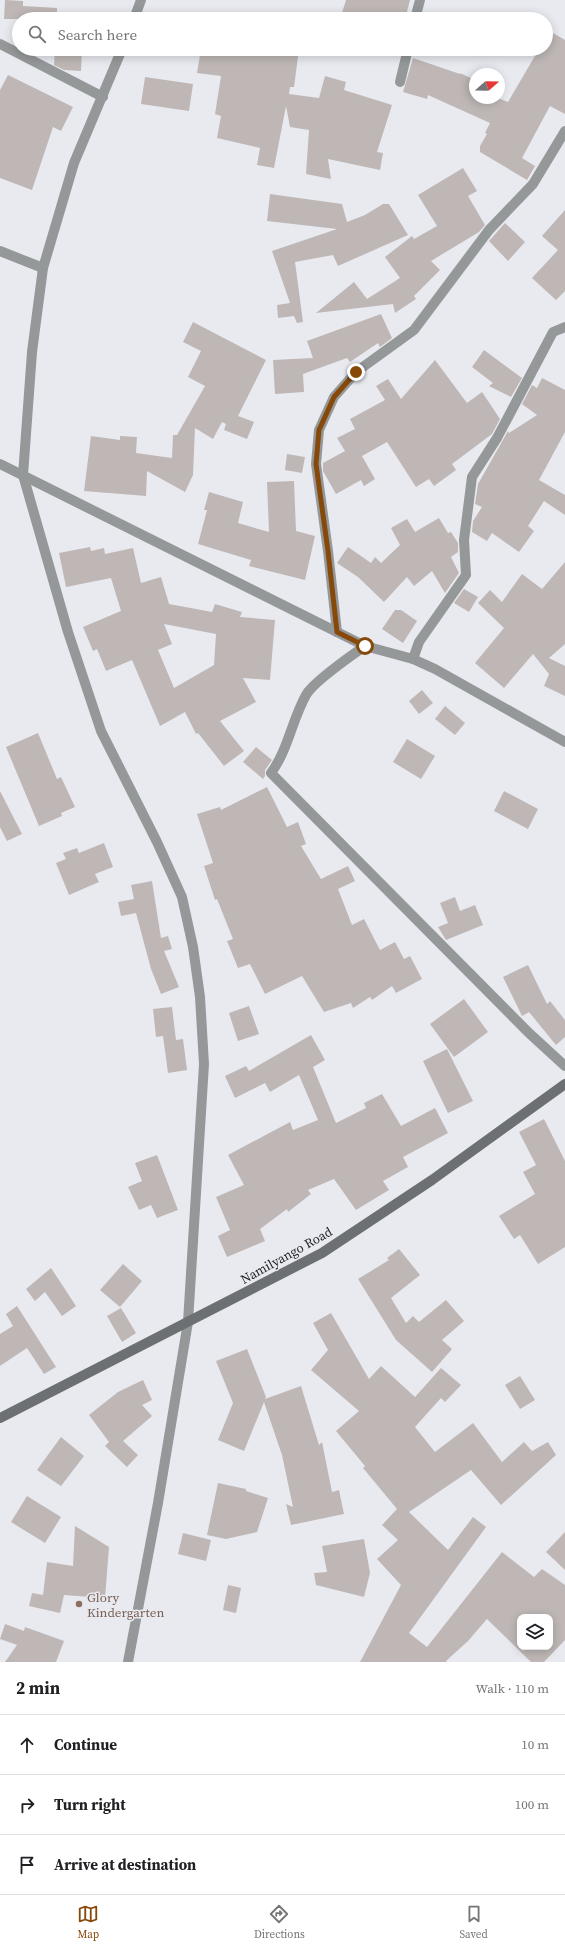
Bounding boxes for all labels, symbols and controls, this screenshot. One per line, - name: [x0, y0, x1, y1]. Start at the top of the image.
- search box: [12, 12, 553, 56]
- icon: search: [26, 23, 48, 45]
- text: Search here: [58, 24, 137, 45]
- north arrow: [469, 68, 505, 104]
- route end: [347, 363, 365, 381]
- route start: [356, 637, 374, 655]
- street label: Namilyango Road: [237, 1223, 336, 1288]
- place label: Glory Kindergarten: [87, 1589, 164, 1621]
- marker: Glory Kindergarten: [74, 1599, 84, 1609]
- map controls: [517, 1614, 553, 1650]
- button: layers: [517, 1614, 553, 1650]
- text: 2 min: [16, 1676, 60, 1700]
- text: Walk · 110 m: [476, 1680, 549, 1697]
- icon: ahead: [16, 1734, 38, 1756]
- text: Continue: [54, 1734, 117, 1755]
- text: 10 m: [521, 1736, 549, 1753]
- icon: right: [16, 1794, 38, 1816]
- text: Turn right: [54, 1794, 126, 1815]
- text: 100 m: [515, 1796, 549, 1813]
- icon: arrive: [16, 1854, 38, 1876]
- text: Arrive at destination: [54, 1854, 196, 1875]
- tab: Map: [77, 1903, 99, 1942]
- tab: Directions: [254, 1903, 305, 1942]
- tab: Saved: [459, 1903, 488, 1942]

